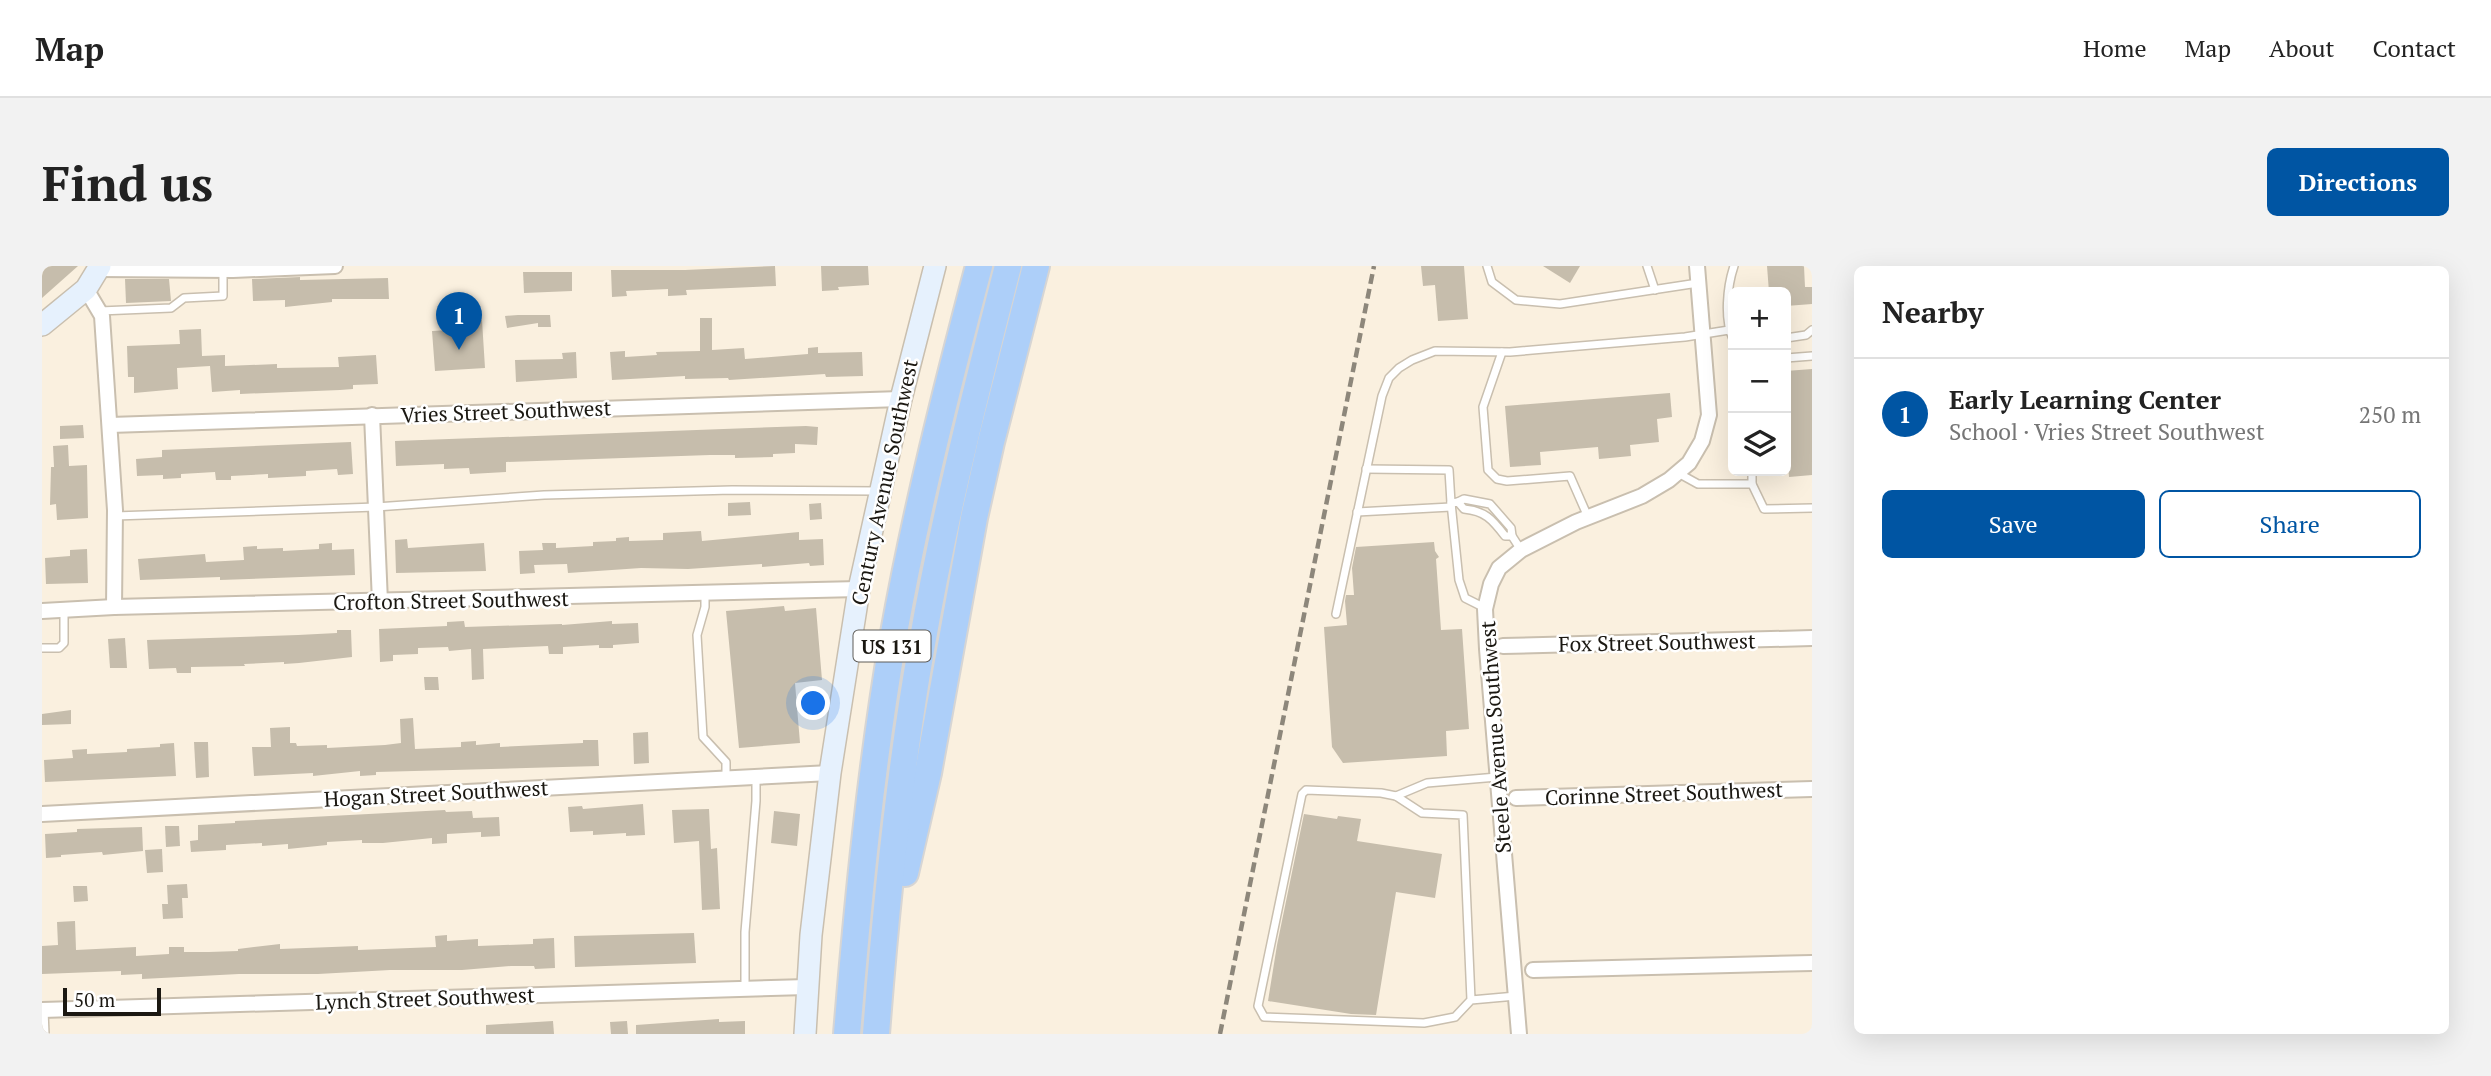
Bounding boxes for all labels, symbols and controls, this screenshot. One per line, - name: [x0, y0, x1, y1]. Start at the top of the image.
- text: Map: [35, 27, 104, 70]
- text: Home: [2083, 32, 2147, 64]
- text: Map: [2185, 32, 2231, 64]
- text: About: [2269, 32, 2335, 64]
- text: Contact: [2373, 32, 2456, 64]
- button: Directions: [2267, 148, 2449, 216]
- text: Find us: [42, 150, 213, 215]
- map controls: [1728, 287, 1791, 476]
- button: +: [1728, 287, 1791, 350]
- pin: 1: [436, 292, 482, 350]
- text: Nearby: [1882, 292, 1984, 332]
- button: −: [1728, 350, 1791, 413]
- street label: Century Avenue Southwest: [844, 356, 924, 608]
- text: Early Learning Center: [1949, 382, 2221, 416]
- street label: Vries Street Southwest: [400, 393, 612, 429]
- text: 1: [1899, 399, 1912, 430]
- text: 250 m: [2359, 399, 2421, 430]
- button: layers: [1728, 413, 1791, 476]
- text: School · Vries Street Southwest: [1949, 416, 2264, 447]
- button: Save: [1882, 490, 2145, 558]
- button: Share: [2159, 490, 2421, 558]
- street label: Crofton Street Southwest: [333, 584, 569, 616]
- street label: Steele Avenue Southwest: [1473, 620, 1517, 854]
- street label: Fox Street Southwest: [1558, 626, 1756, 658]
- road number: US 131: [854, 630, 930, 662]
- your location: [796, 686, 830, 720]
- street label: Hogan Street Southwest: [323, 773, 549, 813]
- street label: Corinne Street Southwest: [1544, 775, 1784, 811]
- street label: Lynch Street Southwest: [315, 980, 535, 1016]
- scale bar: [63, 985, 161, 1017]
- text: 50 m: [74, 987, 115, 1012]

